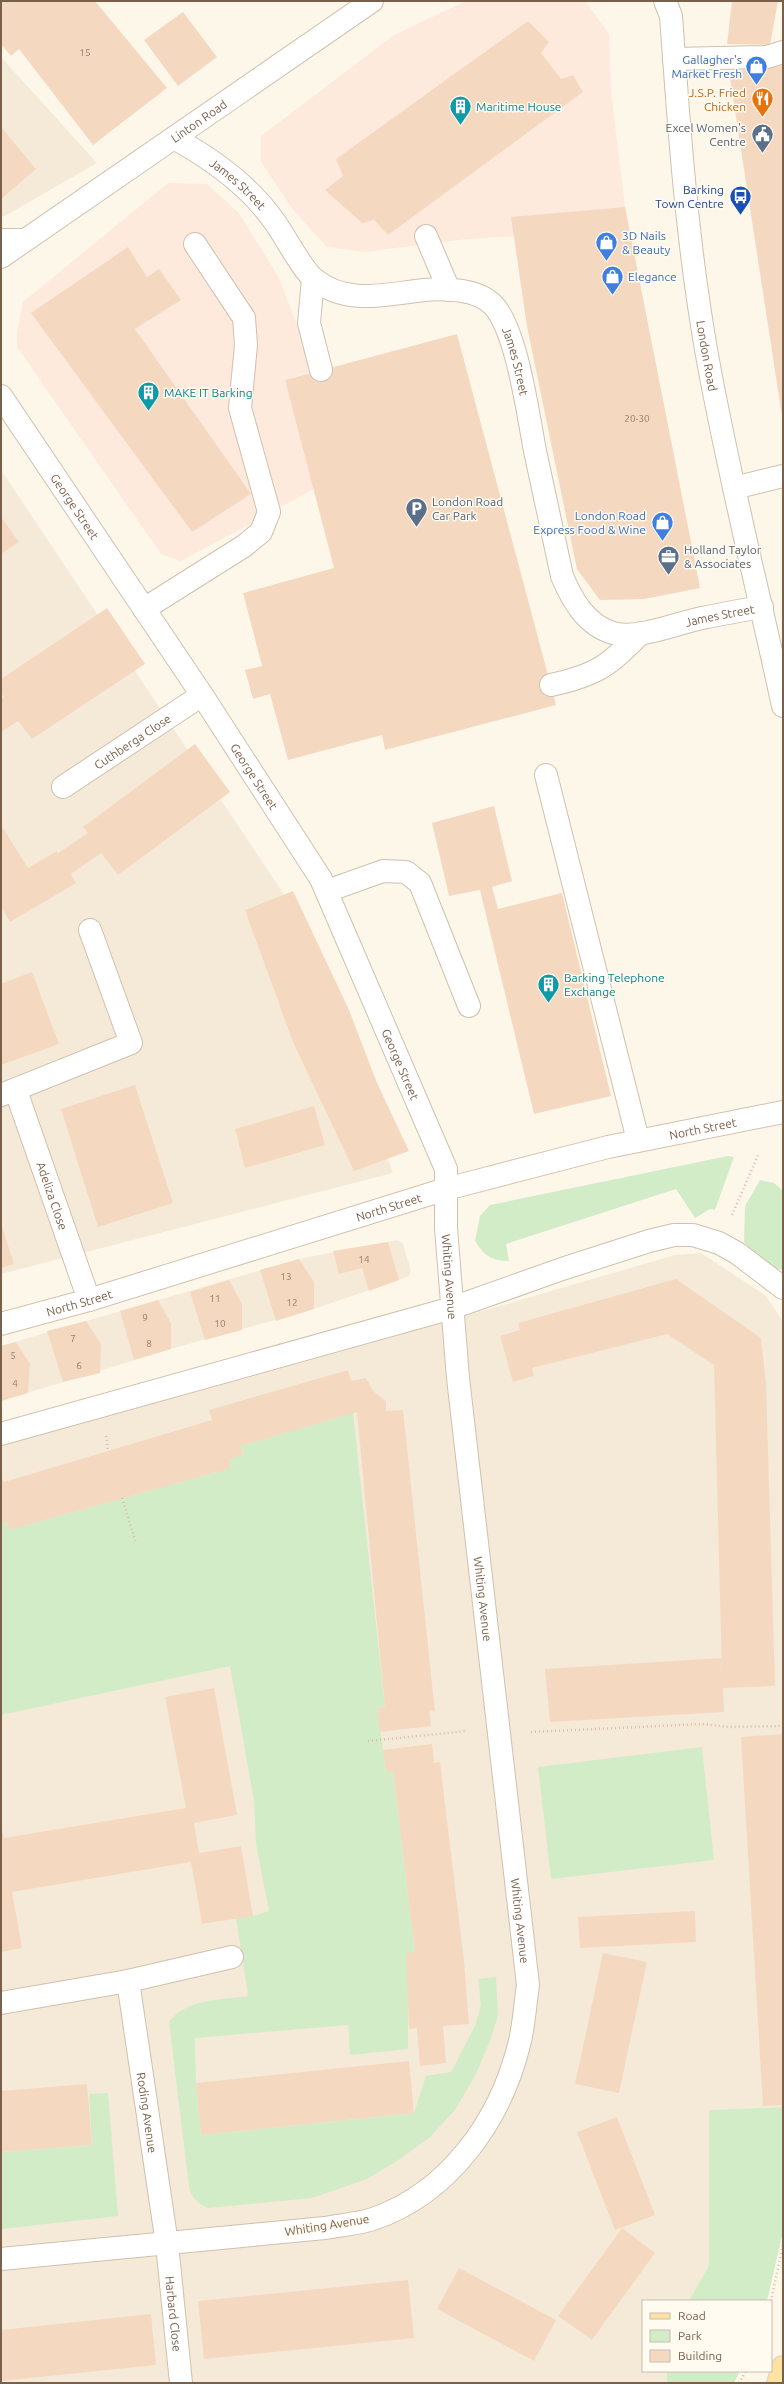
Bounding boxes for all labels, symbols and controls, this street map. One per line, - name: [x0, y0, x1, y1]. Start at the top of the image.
- house number: 15: [79, 47, 91, 58]
- place label: Gallagher's Market Fresh: [672, 53, 742, 80]
- shop icon: Gallagher's Market Fresh: [744, 53, 770, 86]
- place label: J.S.P. Fried Chicken: [688, 86, 746, 113]
- restaurant icon: J.S.P. Fried Chicken: [749, 86, 775, 119]
- building icon: Maritime House: [447, 93, 473, 126]
- street label: Linton Road: [168, 97, 229, 144]
- place label: Maritime House: [476, 100, 562, 113]
- place label: Excel Women's Centre: [666, 121, 746, 148]
- public building icon: Excel Women's Centre: [749, 121, 775, 154]
- street label: James Street: [208, 156, 269, 212]
- place label: Barking Town Centre: [655, 183, 724, 210]
- bus stop icon: Barking Town Centre: [727, 183, 753, 216]
- shop icon: 3D Nails & Beauty: [593, 229, 619, 262]
- place label: 3D Nails & Beauty: [622, 229, 671, 256]
- shop icon: Elegance: [600, 263, 626, 296]
- place label: Elegance: [628, 270, 677, 283]
- street label: London Road: [695, 320, 720, 392]
- street label: James Street: [500, 325, 531, 397]
- building icon: MAKE IT Barking: [135, 379, 161, 412]
- place label: MAKE IT Barking: [164, 386, 253, 399]
- house number: 20-30: [624, 413, 650, 424]
- street label: George Street: [49, 471, 102, 542]
- parking icon: London Road Car Park: [403, 495, 429, 528]
- place label: London Road Car Park: [432, 495, 503, 522]
- place label: London Road Express Food & Wine: [533, 509, 646, 536]
- shop icon: London Road Express Food & Wine: [649, 509, 675, 542]
- office icon: Holland Taylor & Associates: [656, 543, 682, 576]
- place label: Holland Taylor & Associates: [684, 543, 762, 570]
- street label: James Street: [683, 602, 756, 628]
- street label: Cuthberga Close: [91, 711, 173, 771]
- street label: George Street: [228, 741, 281, 812]
- building icon: Barking Telephone Exchange: [535, 971, 561, 1004]
- place label: Barking Telephone Exchange: [564, 971, 665, 998]
- street label: George Street: [380, 1027, 422, 1102]
- street label: North Street: [668, 1115, 738, 1141]
- street label: Adeliza Close: [35, 1160, 71, 1232]
- street label: North Street: [354, 1190, 423, 1223]
- street label: Whiting Avenue: [440, 1234, 460, 1320]
- house number: 14: [358, 1254, 370, 1265]
- house number: 13: [280, 1271, 292, 1282]
- street label: North Street: [45, 1287, 114, 1318]
- house number: 11: [209, 1293, 221, 1304]
- house number: 12: [286, 1297, 298, 1308]
- house number: 9: [142, 1312, 148, 1323]
- house number: 10: [214, 1318, 226, 1329]
- house number: 7: [70, 1333, 76, 1344]
- house number: 8: [146, 1338, 152, 1349]
- house number: 5: [10, 1350, 16, 1361]
- house number: 6: [76, 1360, 82, 1371]
- house number: 4: [12, 1378, 18, 1389]
- street label: Whiting Avenue: [472, 1556, 495, 1642]
- street label: Whiting Avenue: [509, 1878, 532, 1964]
- street label: Roding Avenue: [135, 2071, 160, 2154]
- street label: Whiting Avenue: [284, 2212, 370, 2238]
- street label: Harbard Close: [164, 2275, 184, 2352]
- legend: [642, 2300, 772, 2372]
- text: Road: [678, 2309, 706, 2322]
- text: Park: [678, 2329, 702, 2342]
- text: Building: [678, 2349, 722, 2362]

